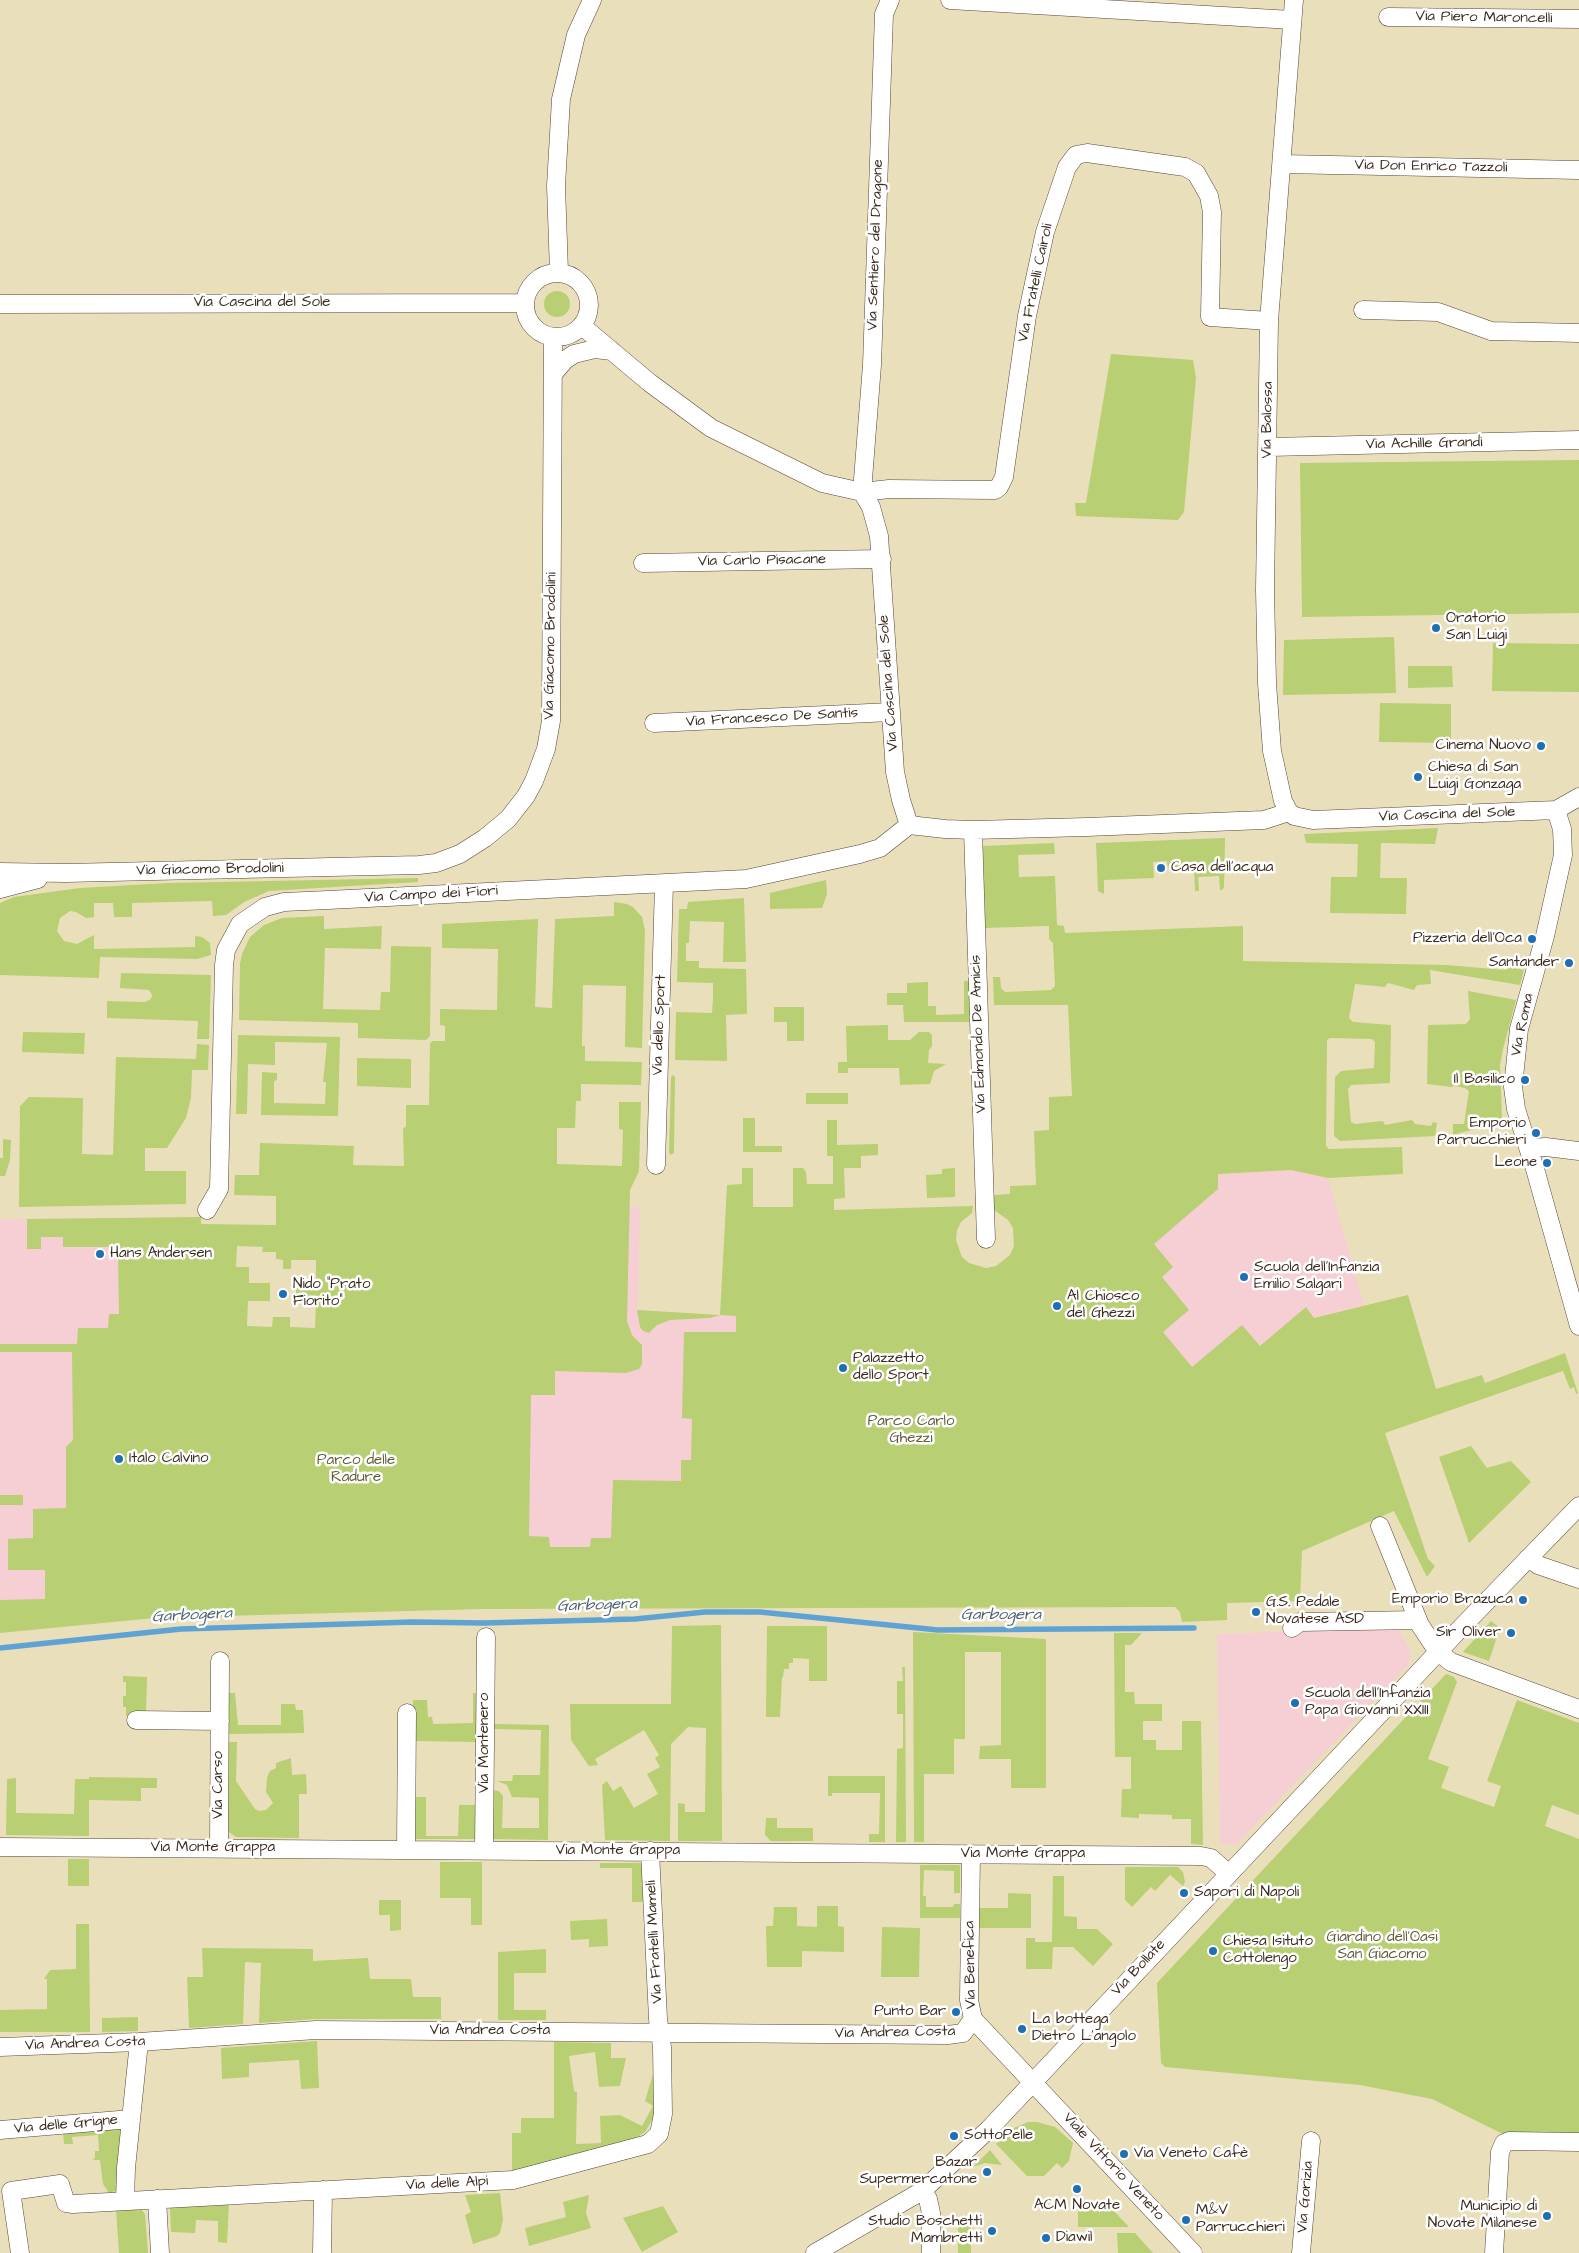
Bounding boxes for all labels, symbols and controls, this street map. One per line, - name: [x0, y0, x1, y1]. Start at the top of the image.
- street label: Via Piero Maroncelli: [1415, 8, 1553, 28]
- street label: Via Don Enrico Tazzoli: [1354, 157, 1508, 177]
- street label: Via Sentiero del Dragone: [864, 159, 888, 331]
- street label: Via Fratelli Cairoli: [1015, 222, 1057, 344]
- street label: Via Cascina del Sole: [194, 294, 330, 312]
- street label: Via Balossa: [1258, 381, 1278, 459]
- street label: Via Achille Grandi: [1365, 434, 1483, 454]
- street label: Via Carlo Pisacane: [698, 551, 826, 571]
- street label: Via Giacomo Brodolini: [541, 572, 561, 720]
- place label: Oratorio San Luigi: [1446, 610, 1507, 645]
- street label: Via Cascina del Sole: [875, 614, 903, 752]
- marker: Oratorio San Luigi: [1430, 622, 1442, 634]
- street label: Via Francesco De Santis: [685, 704, 859, 732]
- place label: Cinema Nuovo: [1436, 737, 1531, 755]
- marker: Cinema Nuovo: [1535, 740, 1547, 752]
- place label: Chiesa di San Luigi Gonzaga: [1428, 759, 1521, 794]
- marker: Chiesa di San Luigi Gonzaga: [1412, 771, 1424, 783]
- street label: Via Cascina del Sole: [1378, 804, 1516, 826]
- place label: Casa dell'acqua: [1171, 859, 1273, 877]
- street label: Via Giacomo Brodolini: [136, 860, 284, 880]
- marker: Casa dell'acqua: [1155, 862, 1167, 874]
- street label: Via Campo dei Fiori: [364, 883, 498, 907]
- place label: Pizzeria dell'Oca: [1413, 930, 1522, 948]
- marker: Pizzeria dell'Oca: [1526, 933, 1538, 945]
- place label: Santander: [1489, 954, 1559, 972]
- street label: Via Edmondo De Amicis: [967, 955, 991, 1113]
- marker: Santander: [1563, 957, 1575, 969]
- street label: Via dello Sport: [649, 974, 671, 1076]
- street label: Via Roma: [1508, 992, 1538, 1058]
- place label: Il Basilico: [1454, 1071, 1515, 1089]
- marker: Il Basilico: [1519, 1074, 1531, 1086]
- place label: Emporio Parrucchieri: [1437, 1115, 1526, 1150]
- marker: Emporio Parrucchieri: [1530, 1127, 1542, 1139]
- place label: Leone: [1494, 1154, 1537, 1172]
- marker: Leone: [1541, 1157, 1553, 1169]
- place label: Hans Andersen: [110, 1245, 212, 1263]
- marker: Hans Andersen: [94, 1248, 106, 1260]
- place label: Scuola dell'Infanzia Emilio Salgari: [1254, 1259, 1379, 1294]
- marker: Scuola dell'Infanzia Emilio Salgari: [1238, 1271, 1250, 1283]
- place label: Nido "Prato Fiorito": [293, 1276, 370, 1311]
- marker: Nido "Prato Fiorito": [277, 1288, 289, 1300]
- place label: Al Chiosco del Ghezzi: [1067, 1288, 1139, 1323]
- marker: Al Chiosco del Ghezzi: [1051, 1300, 1063, 1312]
- place label: Palazzetto dello Sport: [853, 1350, 929, 1385]
- marker: Palazzetto dello Sport: [837, 1362, 849, 1374]
- park label: Parco Carlo Ghezzi: [868, 1413, 954, 1448]
- place label: Italo Calvino: [129, 1450, 208, 1468]
- park label: Parco delle Radure: [317, 1452, 395, 1487]
- marker: Italo Calvino: [113, 1453, 125, 1465]
- place label: Emporio Brazuca: [1392, 1591, 1513, 1609]
- place label: G.S. Pedale Novatese ASD: [1266, 1594, 1364, 1629]
- marker: Emporio Brazuca: [1517, 1594, 1529, 1606]
- water label: Garbogera: [557, 1595, 637, 1617]
- water label: Garbogera: [152, 1604, 232, 1628]
- water label: Garbogera: [961, 1606, 1041, 1626]
- marker: G.S. Pedale Novatese ASD: [1250, 1606, 1262, 1618]
- place label: Sir Oliver: [1436, 1624, 1501, 1642]
- marker: Sir Oliver: [1505, 1627, 1517, 1639]
- place label: Scuola dell'Infanzia Papa Giovanni XXIII: [1305, 1685, 1430, 1720]
- street label: Via Montenero: [476, 1693, 494, 1793]
- marker: Scuola dell'Infanzia Papa Giovanni XXIII: [1289, 1697, 1301, 1709]
- street label: Via Carso: [210, 1751, 228, 1819]
- street label: Via Monte Grappa: [151, 1839, 275, 1857]
- street label: Via Monte Grappa: [556, 1842, 680, 1860]
- street label: Via Monte Grappa: [961, 1845, 1085, 1863]
- street label: Via Fratelli Mameli: [643, 1880, 667, 2004]
- place label: Sapori di Napoli: [1194, 1884, 1299, 1902]
- marker: Sapori di Napoli: [1178, 1887, 1190, 1899]
- street label: Via Benefica: [961, 1921, 981, 2009]
- park label: Giardino dell'Oasi San Giacomo: [1327, 1929, 1437, 1964]
- place label: Chiesa Isituto Cottolengo: [1223, 1933, 1313, 1968]
- street label: Via Bollate: [1108, 1936, 1170, 2000]
- marker: Chiesa Isituto Cottolengo: [1207, 1945, 1219, 1957]
- place label: Punto Bar: [874, 2003, 946, 2021]
- marker: Punto Bar: [950, 2006, 962, 2018]
- place label: La bottega Dietro L'angolo: [1032, 2011, 1136, 2046]
- street label: Via Andrea Costa: [430, 2022, 550, 2040]
- street label: Via Andrea Costa: [835, 2023, 955, 2043]
- marker: La bottega Dietro L'angolo: [1016, 2023, 1028, 2035]
- street label: Via Andrea Costa: [25, 2033, 145, 2055]
- street label: Viale Vittorio Veneto: [1058, 2109, 1168, 2225]
- street label: Via delle Grigne: [13, 2111, 119, 2139]
- place label: SottoPelle: [964, 2127, 1033, 2145]
- marker: SottoPelle: [948, 2130, 960, 2142]
- place label: Via Veneto Cafè: [1134, 2145, 1248, 2163]
- marker: Via Veneto Cafè: [1118, 2148, 1130, 2160]
- place label: Bazar Supermercatone: [860, 2154, 977, 2189]
- street label: Via Gorizia: [1294, 2160, 1318, 2234]
- marker: Bazar Supermercatone: [981, 2166, 993, 2178]
- street label: Via delle Alpi: [405, 2173, 489, 2195]
- marker: ACM Novate: [1071, 2183, 1083, 2195]
- place label: ACM Novate: [1034, 2197, 1120, 2215]
- place label: Municipio di Novate Milanese: [1428, 2198, 1537, 2233]
- place label: M&V Parrucchieri: [1196, 2202, 1285, 2237]
- marker: Municipio di Novate Milanese: [1541, 2210, 1553, 2222]
- place label: Studio Boschetti Mambretti: [868, 2213, 982, 2248]
- marker: M&V Parrucchieri: [1180, 2214, 1192, 2226]
- marker: Studio Boschetti Mambretti: [986, 2225, 998, 2237]
- place label: Diawil: [1056, 2229, 1092, 2247]
- marker: Diawil: [1040, 2232, 1052, 2244]

